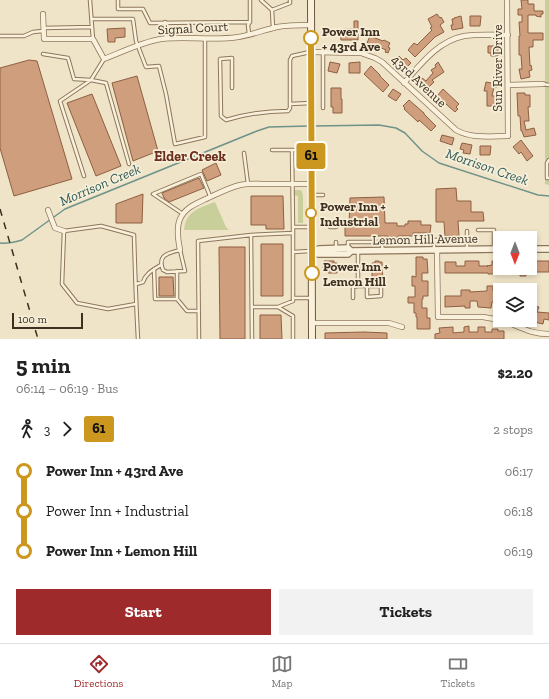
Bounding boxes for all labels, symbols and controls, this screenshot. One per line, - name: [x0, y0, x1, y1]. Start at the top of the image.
- street label: Signal Court: [157, 19, 229, 37]
- place label: Power Inn + 43rd Ave: [322, 24, 381, 54]
- street label: Sun River Drive: [490, 24, 505, 112]
- marker: Power Inn + 43rd Ave: [303, 30, 319, 46]
- street label: 43rd Avenue: [388, 52, 450, 110]
- line badge: 61: [293, 143, 329, 169]
- water label: Morrison Creek: [443, 145, 531, 189]
- text: 61: [304, 147, 318, 164]
- district label: Elder Creek: [154, 148, 226, 165]
- water label: Morrison Creek: [57, 160, 143, 210]
- place label: Power Inn + Industrial: [320, 199, 386, 229]
- marker: Power Inn + Industrial: [305, 207, 317, 219]
- street label: Lemon Hill Avenue: [372, 231, 478, 247]
- north arrow: [493, 231, 537, 275]
- map controls: [493, 231, 537, 327]
- place label: Power Inn + Lemon Hill: [323, 259, 389, 289]
- marker: Power Inn + Lemon Hill: [304, 265, 320, 281]
- button: layers: [493, 283, 537, 327]
- scale bar: [12, 311, 83, 330]
- text: 100 m: [18, 313, 47, 326]
- text: 5 min: [16, 352, 71, 379]
- text: $2.20: [497, 364, 533, 382]
- text: 06:14 – 06:19 · Bus: [16, 381, 118, 396]
- icon: walk: [16, 418, 38, 440]
- icon: forward: [56, 418, 78, 440]
- text: 61: [92, 420, 106, 437]
- text: 3: [44, 422, 50, 437]
- text: 2 stops: [493, 422, 533, 437]
- text: Power Inn + 43rd Ave: [46, 462, 183, 480]
- text: 06:17: [505, 464, 533, 479]
- text: Power Inn + Industrial: [46, 502, 189, 520]
- text: 06:18: [504, 504, 533, 519]
- text: Power Inn + Lemon Hill: [46, 542, 197, 560]
- text: 06:19: [504, 544, 533, 559]
- button: Start: [16, 589, 271, 635]
- button: Tickets: [279, 589, 533, 635]
- tab: Directions: [74, 653, 123, 690]
- tab: Map: [271, 653, 293, 690]
- tab: Tickets: [441, 653, 475, 690]

